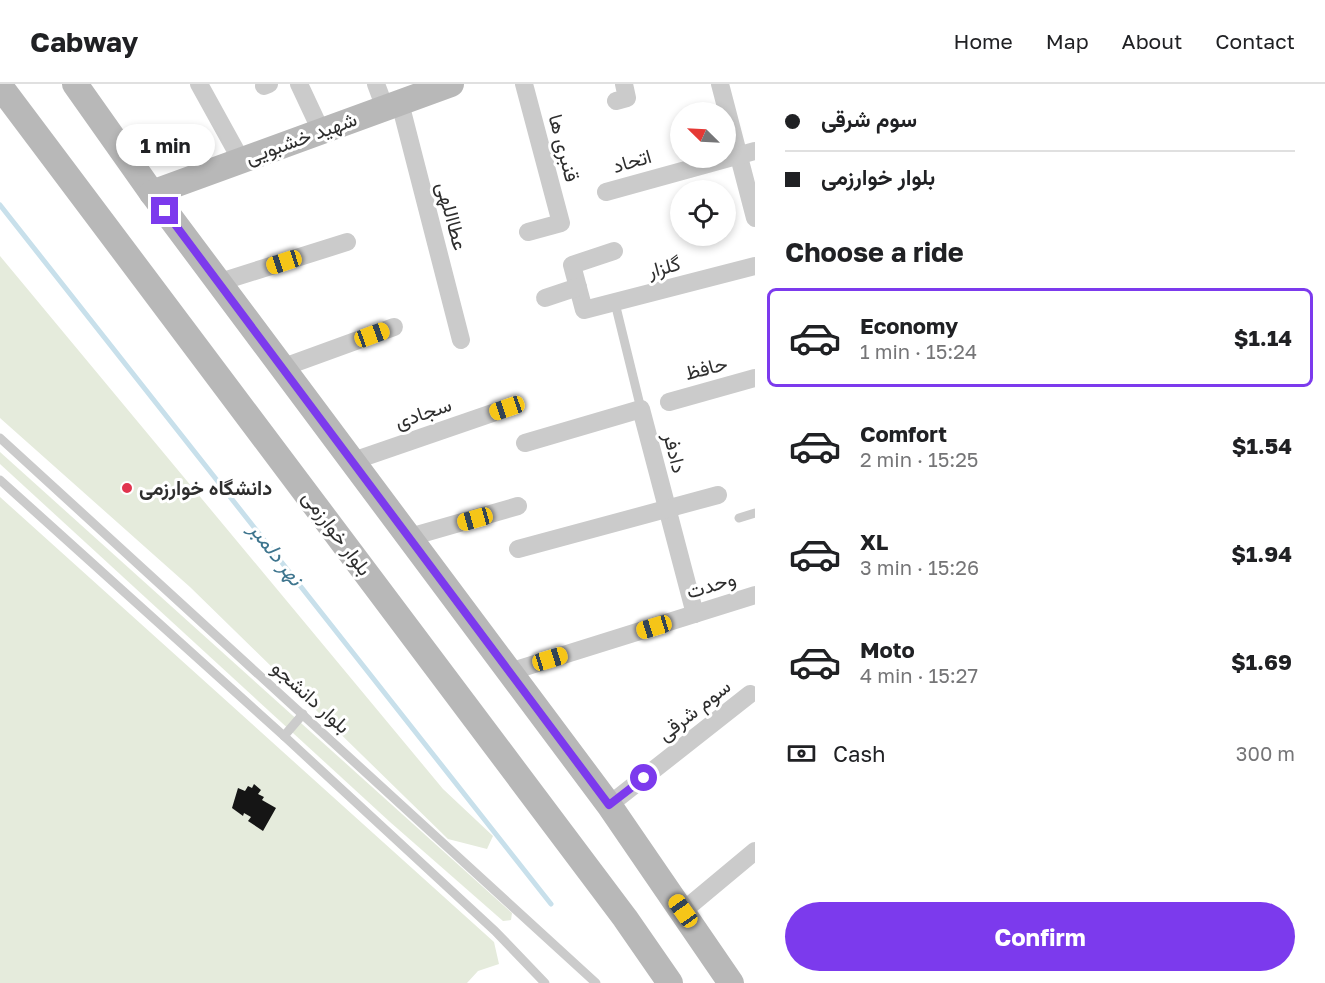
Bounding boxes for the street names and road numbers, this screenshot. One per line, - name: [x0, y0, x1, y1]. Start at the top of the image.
- street label: شهید خشبویی: [242, 106, 360, 170]
- street label: قنبری ها: [543, 111, 585, 185]
- street label: اتحاد: [610, 143, 654, 177]
- street label: عطااللهی: [430, 179, 474, 253]
- street label: گلزار: [644, 250, 683, 284]
- street label: حافظ: [682, 350, 730, 384]
- street label: سجادی: [391, 391, 454, 434]
- street label: دادفر: [657, 429, 693, 476]
- street label: بلوار خوارزمی: [296, 485, 378, 581]
- street label: وحدت: [683, 565, 739, 605]
- street label: بلوار دانشجو: [266, 655, 356, 739]
- street label: سوم شرقی: [652, 673, 736, 747]

